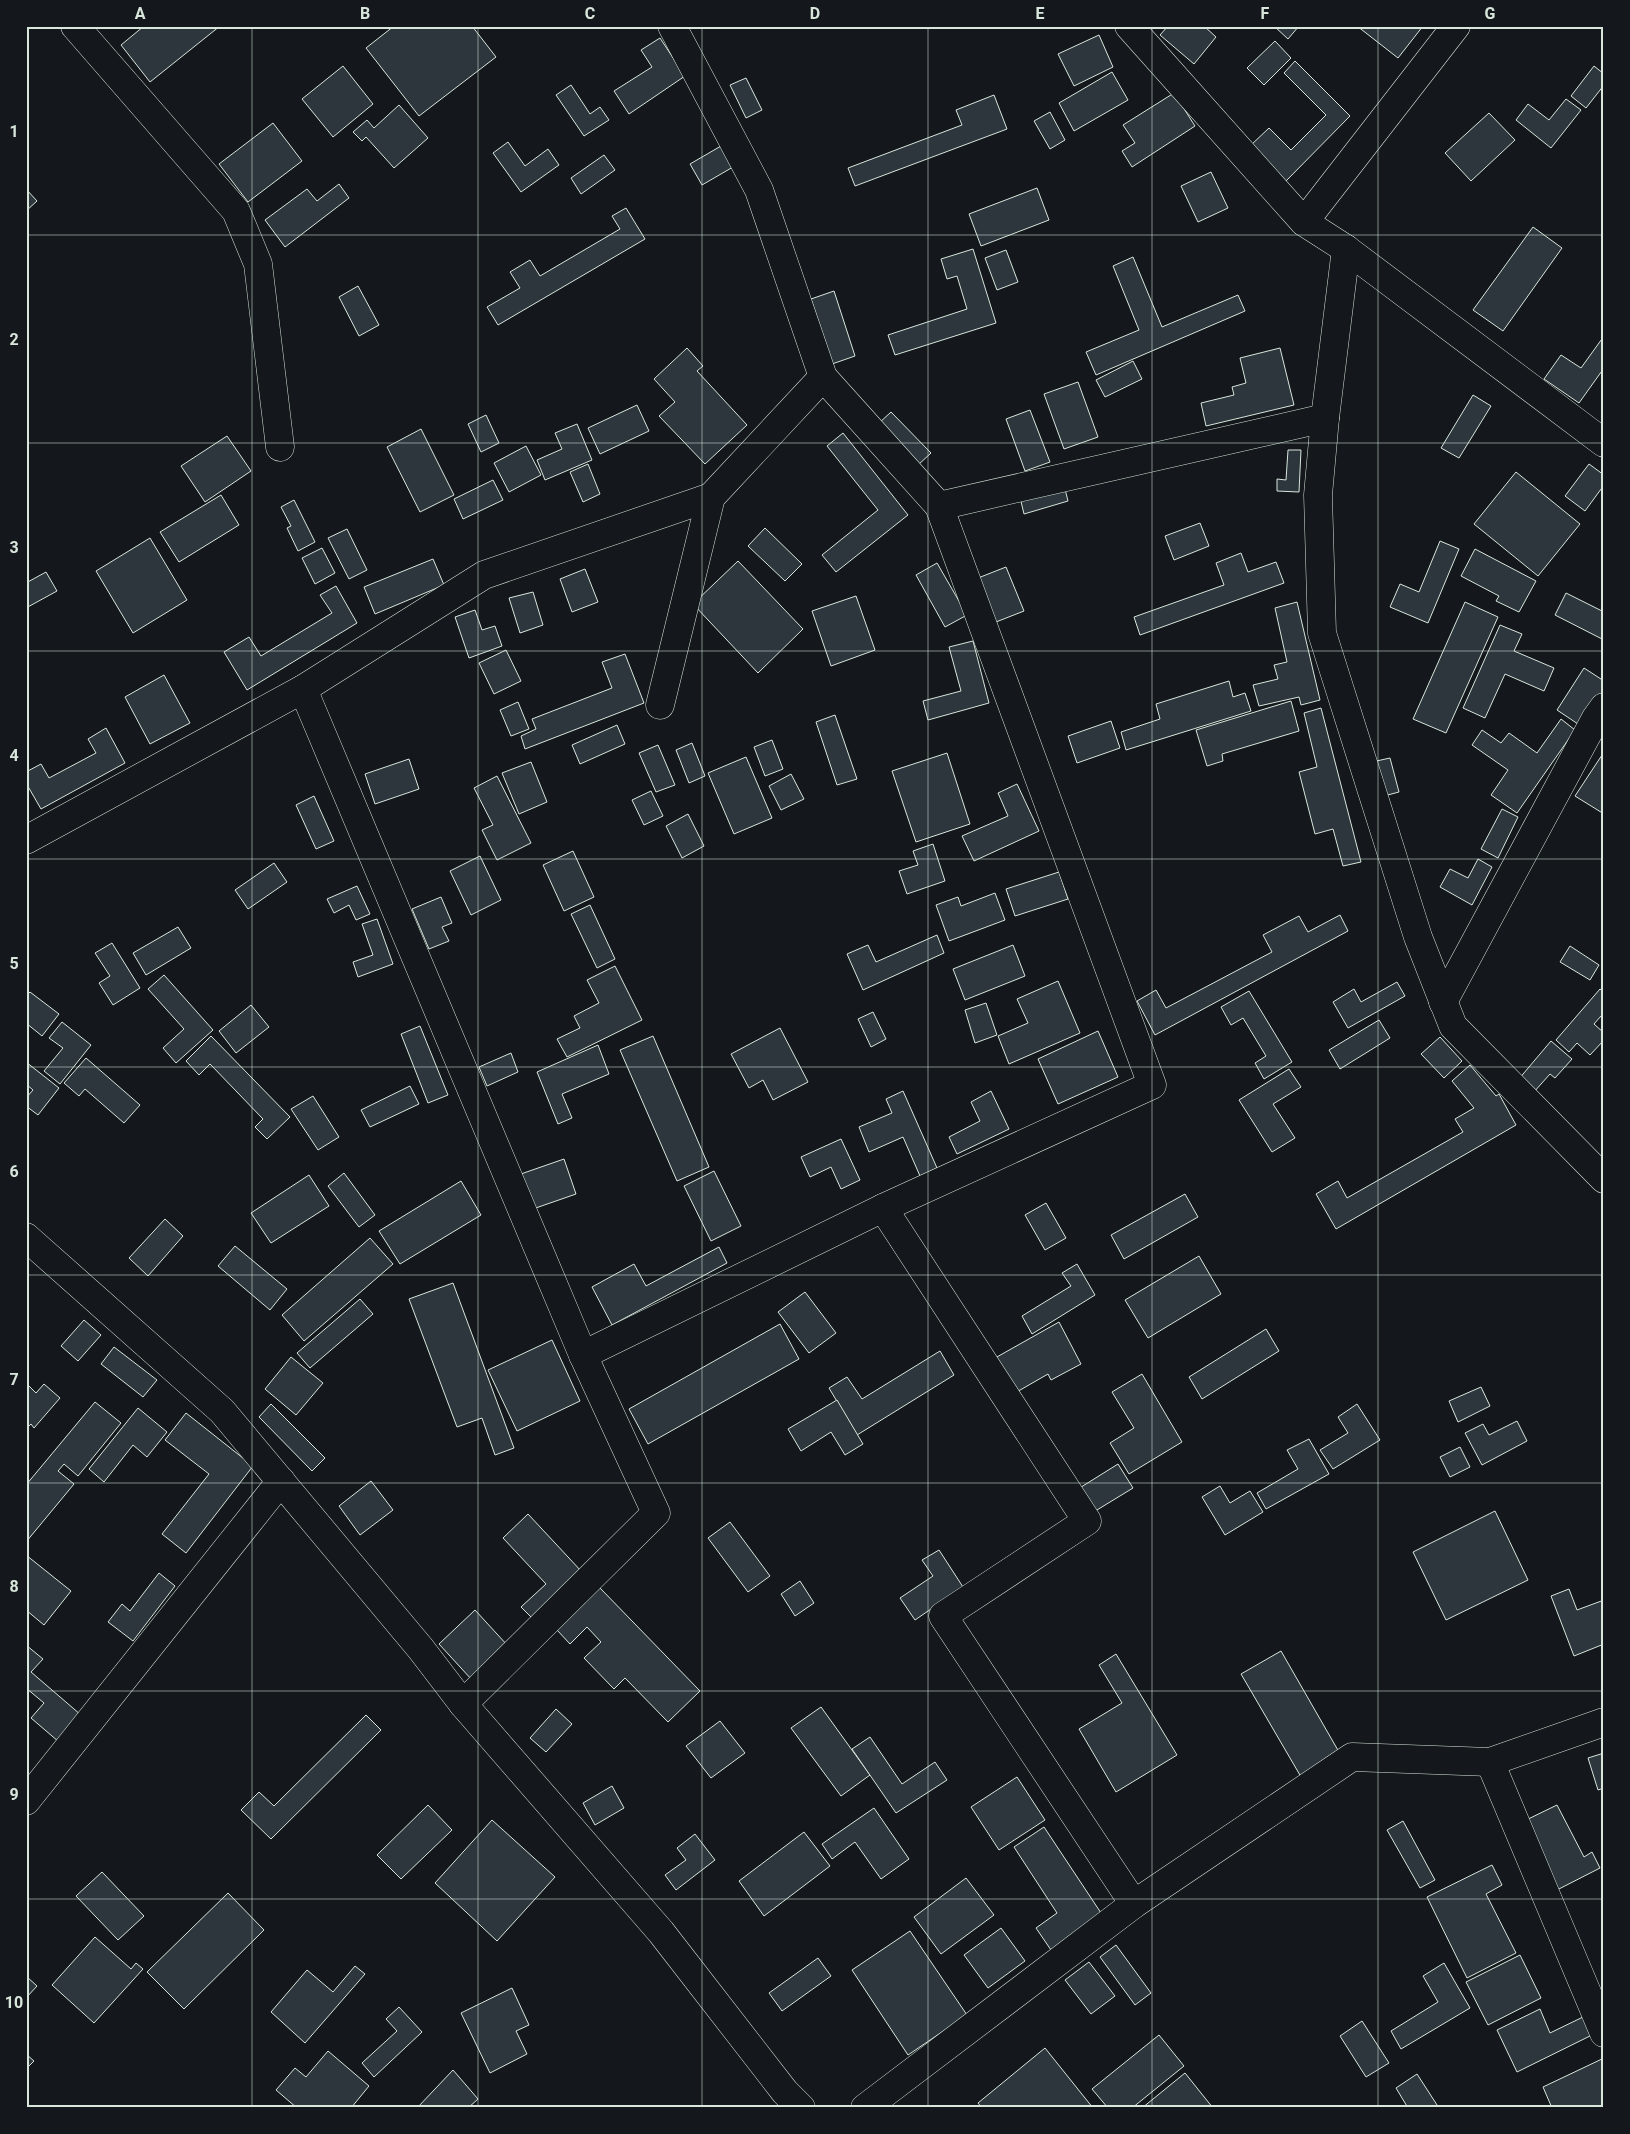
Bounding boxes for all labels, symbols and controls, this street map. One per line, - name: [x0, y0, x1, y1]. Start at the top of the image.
- text: A: [135, 4, 146, 23]
- text: B: [360, 4, 370, 23]
- text: C: [585, 4, 595, 23]
- text: D: [810, 4, 820, 23]
- text: E: [1036, 4, 1045, 23]
- text: F: [1261, 4, 1270, 23]
- text: G: [1485, 4, 1496, 23]
- text: 1: [9, 122, 19, 141]
- text: 2: [9, 330, 19, 349]
- text: 3: [9, 538, 19, 557]
- text: 4: [9, 746, 19, 765]
- text: 5: [9, 954, 19, 973]
- text: 6: [9, 1162, 19, 1181]
- text: 7: [9, 1370, 19, 1389]
- text: 8: [9, 1577, 19, 1596]
- text: 9: [9, 1785, 19, 1804]
- text: 10: [5, 1993, 23, 2012]

